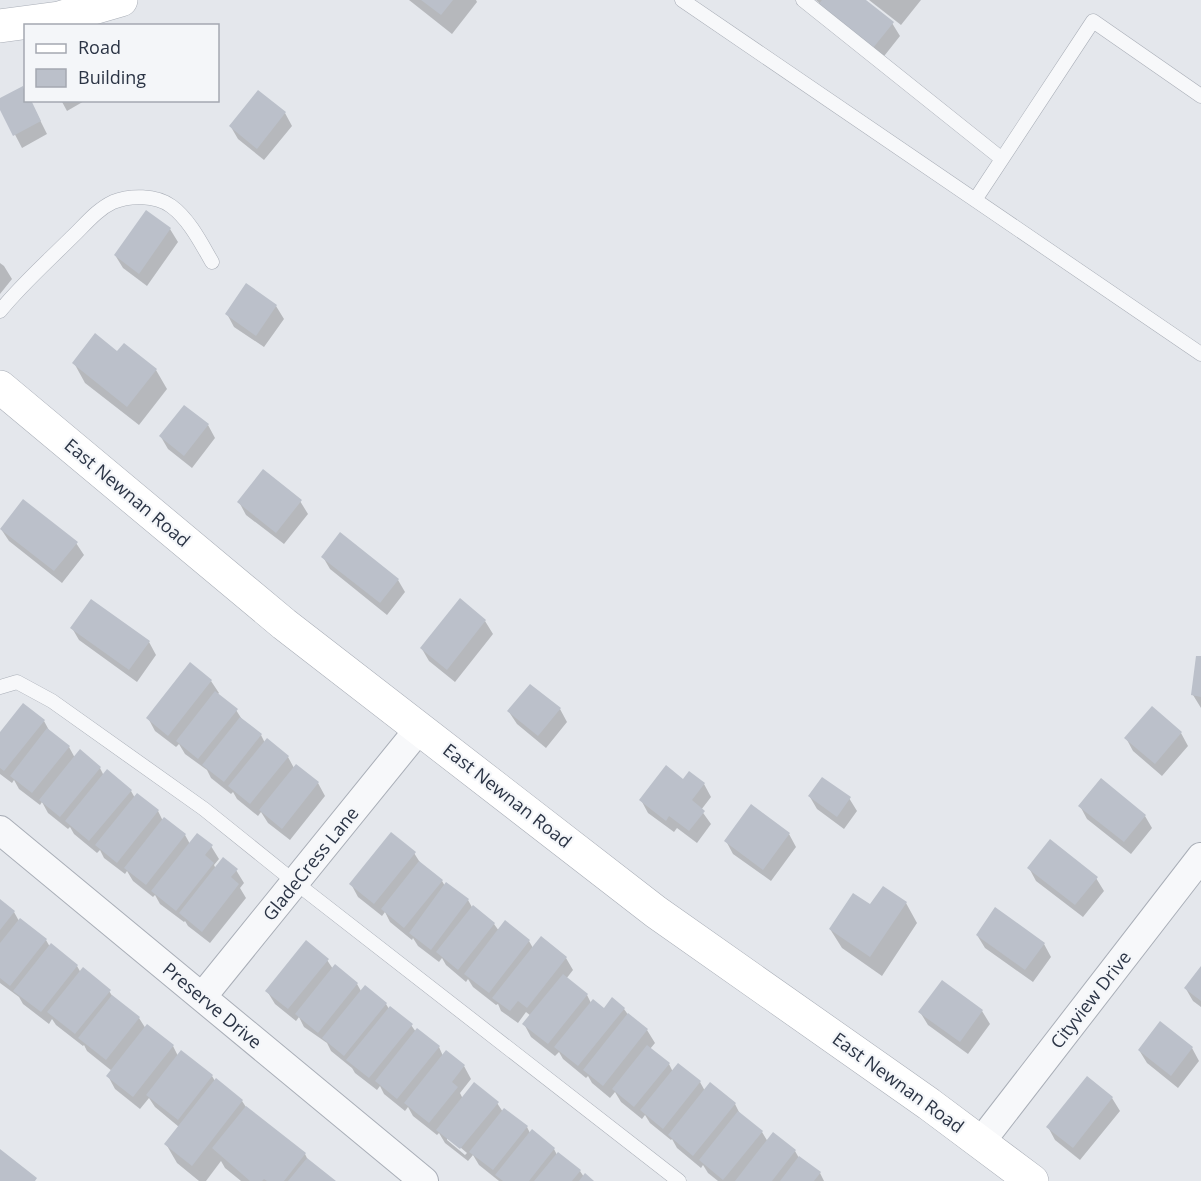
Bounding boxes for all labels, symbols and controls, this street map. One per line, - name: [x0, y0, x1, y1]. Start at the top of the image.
- legend: [24, 24, 219, 102]
- text: Road: [78, 35, 121, 59]
- text: Building: [78, 65, 146, 89]
- street label: East Newnan Road: [60, 433, 195, 552]
- street label: East Newnan Road: [438, 737, 577, 853]
- street label: GladeCress Lane: [257, 801, 364, 925]
- street label: Cityview Drive: [1045, 946, 1136, 1053]
- street label: Preserve Drive: [158, 957, 267, 1054]
- street label: East Newnan Road: [828, 1026, 969, 1138]

